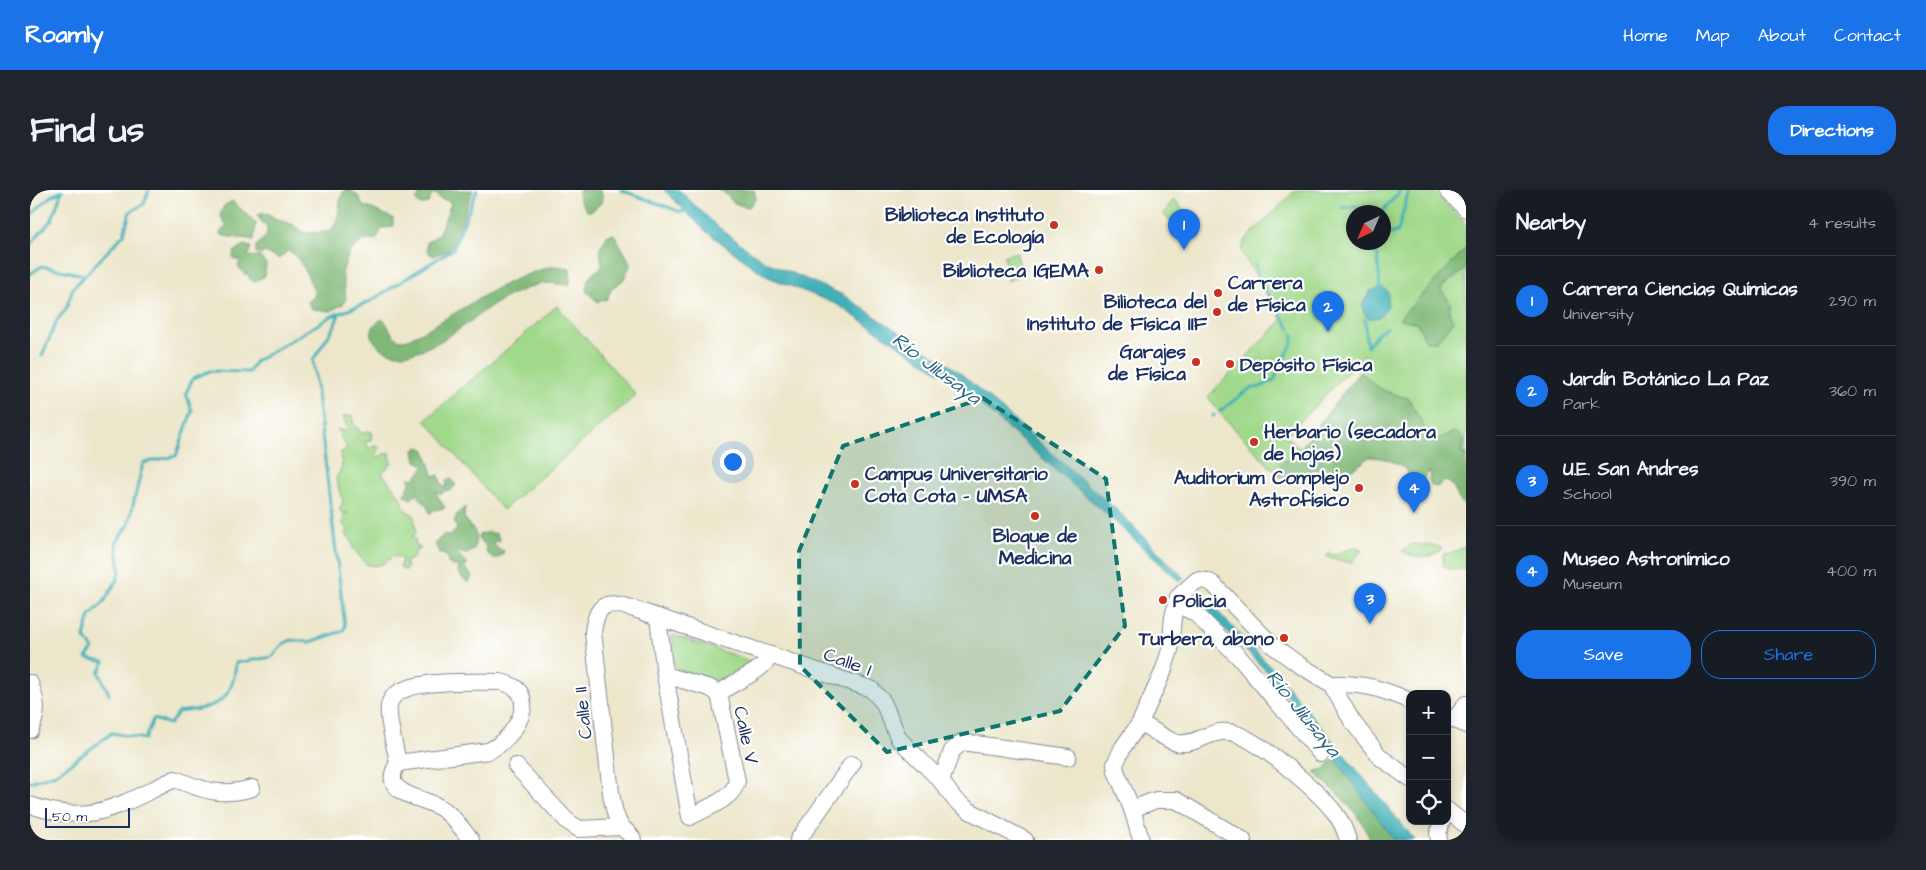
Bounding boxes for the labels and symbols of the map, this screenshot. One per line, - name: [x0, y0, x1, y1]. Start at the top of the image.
- place label: Biblioteca Instituto de Ecología: [885, 202, 1044, 252]
- north arrow: [1346, 205, 1391, 250]
- pin: 1: [1168, 209, 1200, 250]
- marker: Biblioteca Instituto de Ecología: [1048, 219, 1060, 231]
- place label: Biblioteca IGEMA: [943, 258, 1090, 285]
- marker: Biblioteca IGEMA: [1093, 264, 1105, 276]
- place label: Carrera de Física: [1227, 270, 1306, 319]
- marker: Carrera de Física: [1212, 287, 1224, 299]
- place label: Bilioteca del Instituto de Física IIF: [1027, 289, 1208, 338]
- pin: 2: [1312, 291, 1344, 332]
- marker: Bilioteca del Instituto de Física IIF: [1211, 306, 1223, 318]
- water label: Río Jilusaya: [886, 326, 987, 413]
- place label: Garajes de Física: [1107, 339, 1186, 388]
- place label: Depósito Física: [1240, 352, 1373, 379]
- marker: Garajes de Física: [1190, 356, 1202, 368]
- marker: Depósito Física: [1224, 358, 1236, 370]
- place label: Herbario (secadora de hojas): [1263, 419, 1436, 468]
- marker: Herbario (secadora de hojas): [1248, 436, 1260, 448]
- your location: [720, 449, 746, 475]
- place label: Campus Universitario Cota Cota - UMSA: [865, 461, 1048, 510]
- place label: Auditorium Complejo Astrofísico: [1174, 465, 1349, 514]
- pin: 4: [1398, 472, 1430, 513]
- marker: Campus Universitario Cota Cota - UMSA: [849, 478, 861, 490]
- marker: Auditorium Complejo Astrofísico: [1353, 482, 1365, 494]
- marker: Bloque de Medicina: [1029, 510, 1041, 522]
- place label: Bloque de Medicina: [993, 523, 1078, 572]
- pin: 3: [1354, 583, 1386, 624]
- place label: Policia: [1173, 588, 1227, 615]
- marker: Policia: [1157, 594, 1169, 606]
- place label: Turbera, abono: [1138, 626, 1274, 653]
- marker: Turbera, abono: [1278, 632, 1290, 644]
- street label: Calle I: [819, 641, 876, 684]
- water label: Río Jilusaya: [1259, 664, 1348, 764]
- street label: Calle II: [567, 685, 600, 740]
- street label: Calle V: [726, 704, 765, 767]
- scale bar: [45, 805, 130, 828]

